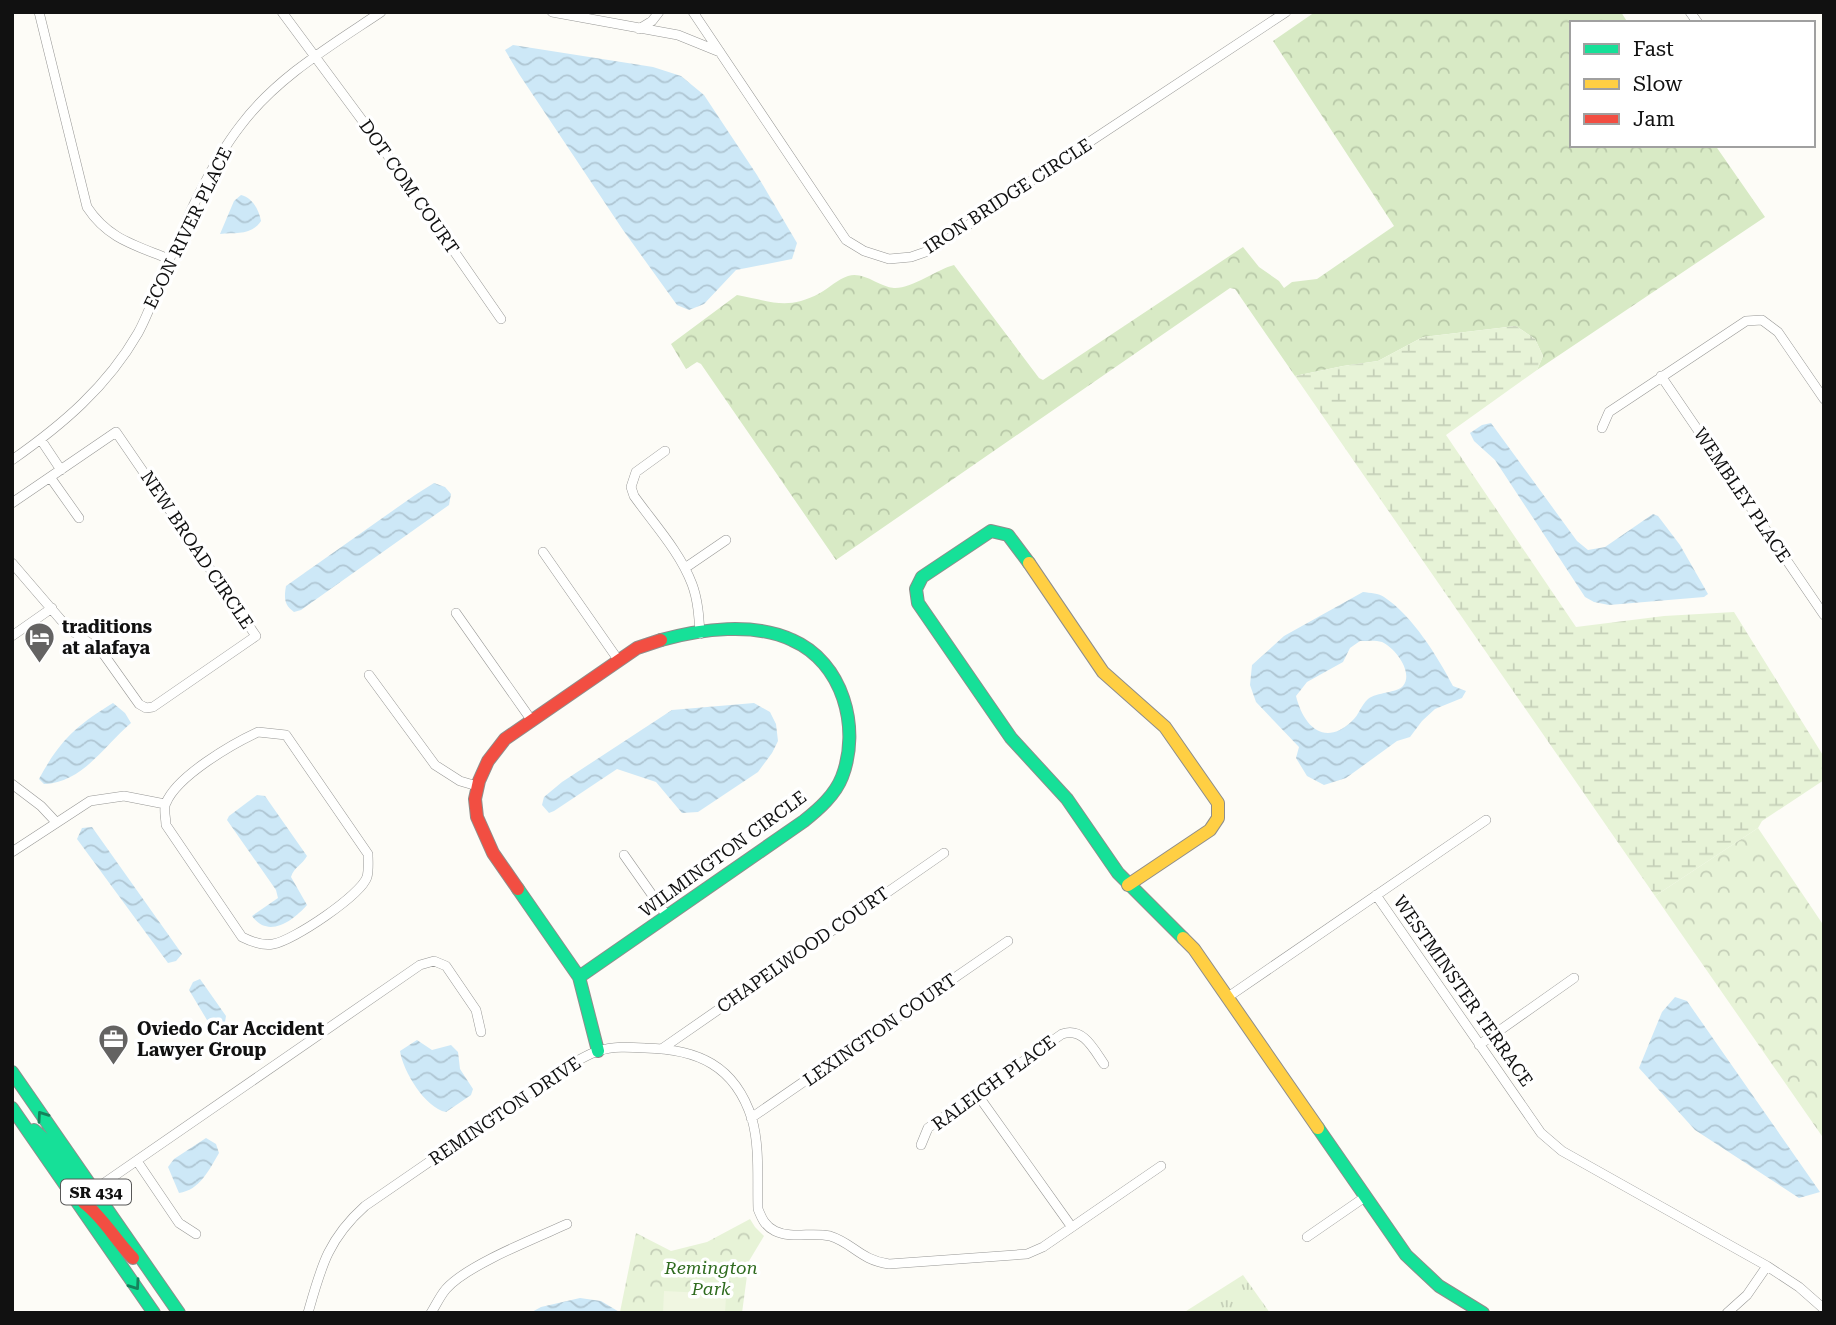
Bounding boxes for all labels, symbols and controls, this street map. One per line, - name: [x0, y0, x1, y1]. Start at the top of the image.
- legend: [1570, 21, 1815, 147]
- text: Fast: [1633, 37, 1674, 61]
- text: Slow: [1633, 72, 1683, 96]
- text: Jam: [1633, 107, 1675, 131]
- street label: DOT COM COURT: [355, 115, 464, 258]
- street label: IRON BRIDGE CIRCLE: [920, 134, 1095, 258]
- street label: ECON RIVER PLACE: [139, 143, 236, 312]
- street label: WEMBLEY PLACE: [1690, 423, 1795, 566]
- street label: NEW BROAD CIRCLE: [137, 467, 258, 633]
- place label: traditions at alafaya: [62, 616, 152, 658]
- hotel icon: traditions at alafaya: [22, 620, 56, 664]
- street label: WILMINGTON CIRCLE: [635, 786, 810, 921]
- street label: CHAPELWOOD COURT: [713, 882, 893, 1017]
- street label: WESTMINSTER TERRACE: [1389, 891, 1537, 1090]
- street label: LEXINGTON COURT: [799, 969, 960, 1090]
- place label: Oviedo Car Accident Lawyer Group: [137, 1018, 324, 1060]
- office icon: Oviedo Car Accident Lawyer Group: [97, 1022, 131, 1066]
- street label: RALEIGH PLACE: [928, 1031, 1060, 1134]
- street label: REMINGTON DRIVE: [425, 1052, 585, 1169]
- one-way arrow: [37, 1110, 50, 1123]
- road number: SR 434: [61, 1180, 131, 1204]
- park label: Remington Park: [663, 1257, 758, 1299]
- one-way arrow: [127, 1277, 139, 1290]

